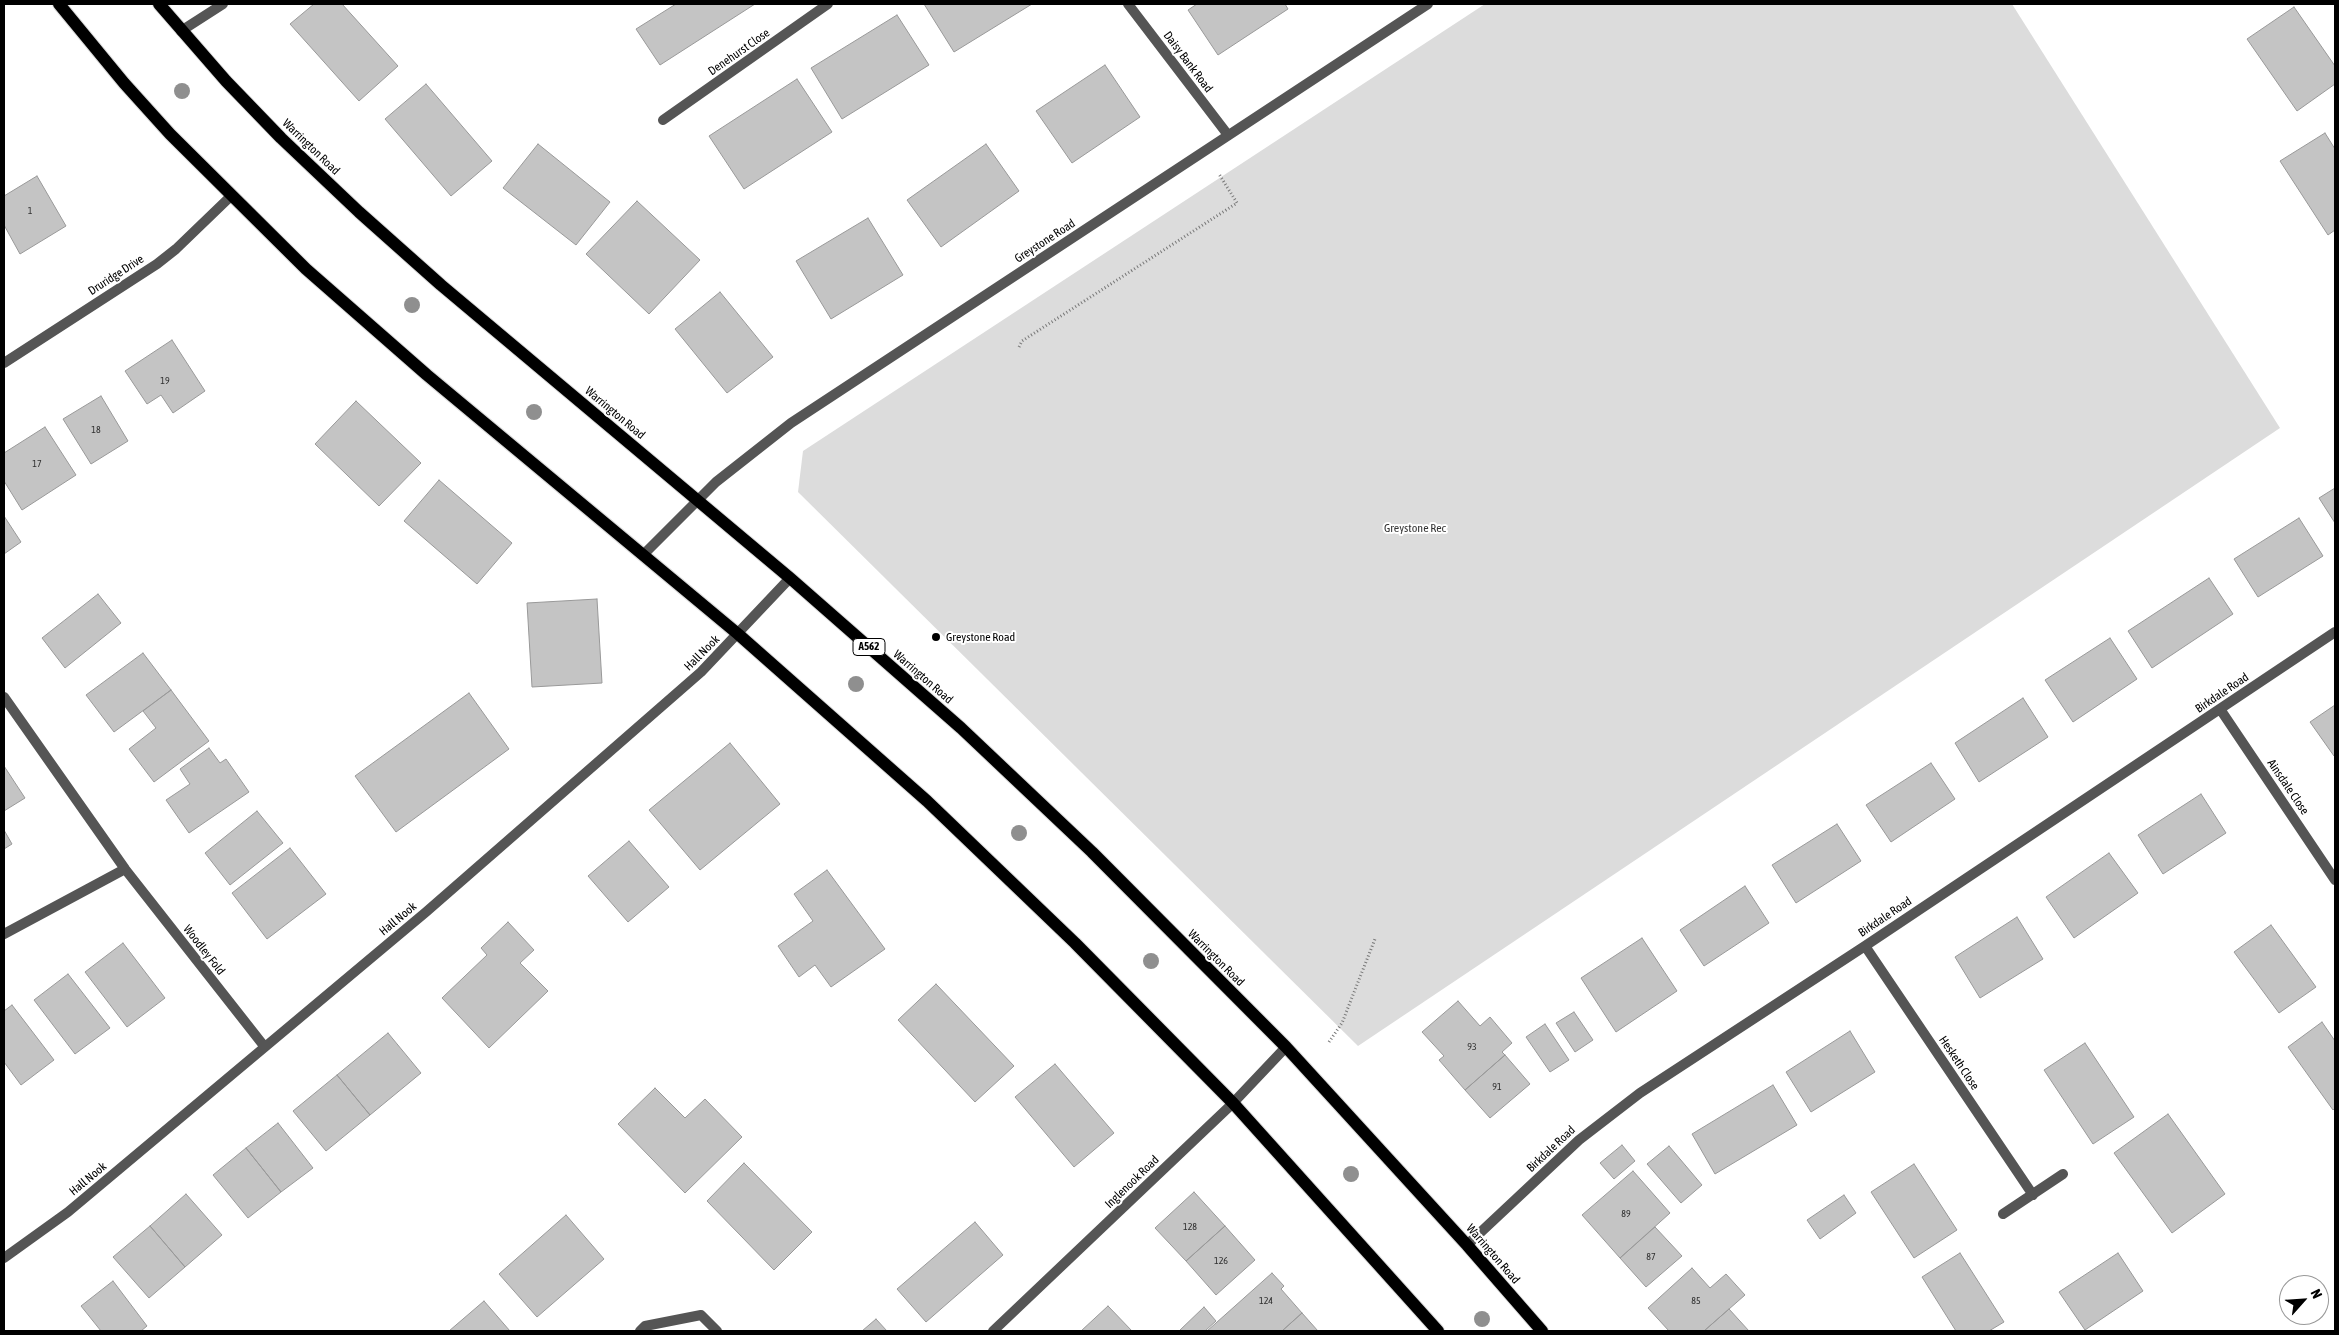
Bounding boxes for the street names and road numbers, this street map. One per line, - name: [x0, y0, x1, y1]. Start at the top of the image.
- street label: Denehurst Close: [705, 26, 773, 78]
- street label: Daisy Bank Road: [1160, 29, 1216, 95]
- street label: Warrington Road: [279, 116, 343, 178]
- street label: Greystone Road: [1012, 216, 1078, 266]
- street label: Druridge Drive: [86, 252, 146, 298]
- street label: Warrington Road: [582, 384, 648, 442]
- street label: Hall Nook: [681, 632, 723, 674]
- road number: A562: [853, 638, 885, 656]
- street label: Warrington Road: [890, 647, 956, 707]
- street label: Birkdale Road: [2193, 670, 2251, 716]
- street label: Ainsdale Close: [2264, 756, 2312, 818]
- street label: Birkdale Road: [1856, 894, 1914, 940]
- street label: Hall Nook: [376, 899, 420, 939]
- street label: Woodley Fold: [180, 922, 228, 978]
- street label: Warrington Road: [1185, 927, 1247, 989]
- street label: Hesketh Close: [1936, 1033, 1982, 1093]
- street label: Birkdale Road: [1524, 1123, 1578, 1175]
- street label: Inglenook Road: [1102, 1153, 1162, 1211]
- street label: Hall Nook: [66, 1159, 110, 1199]
- street label: Warrington Road: [1463, 1221, 1523, 1287]

